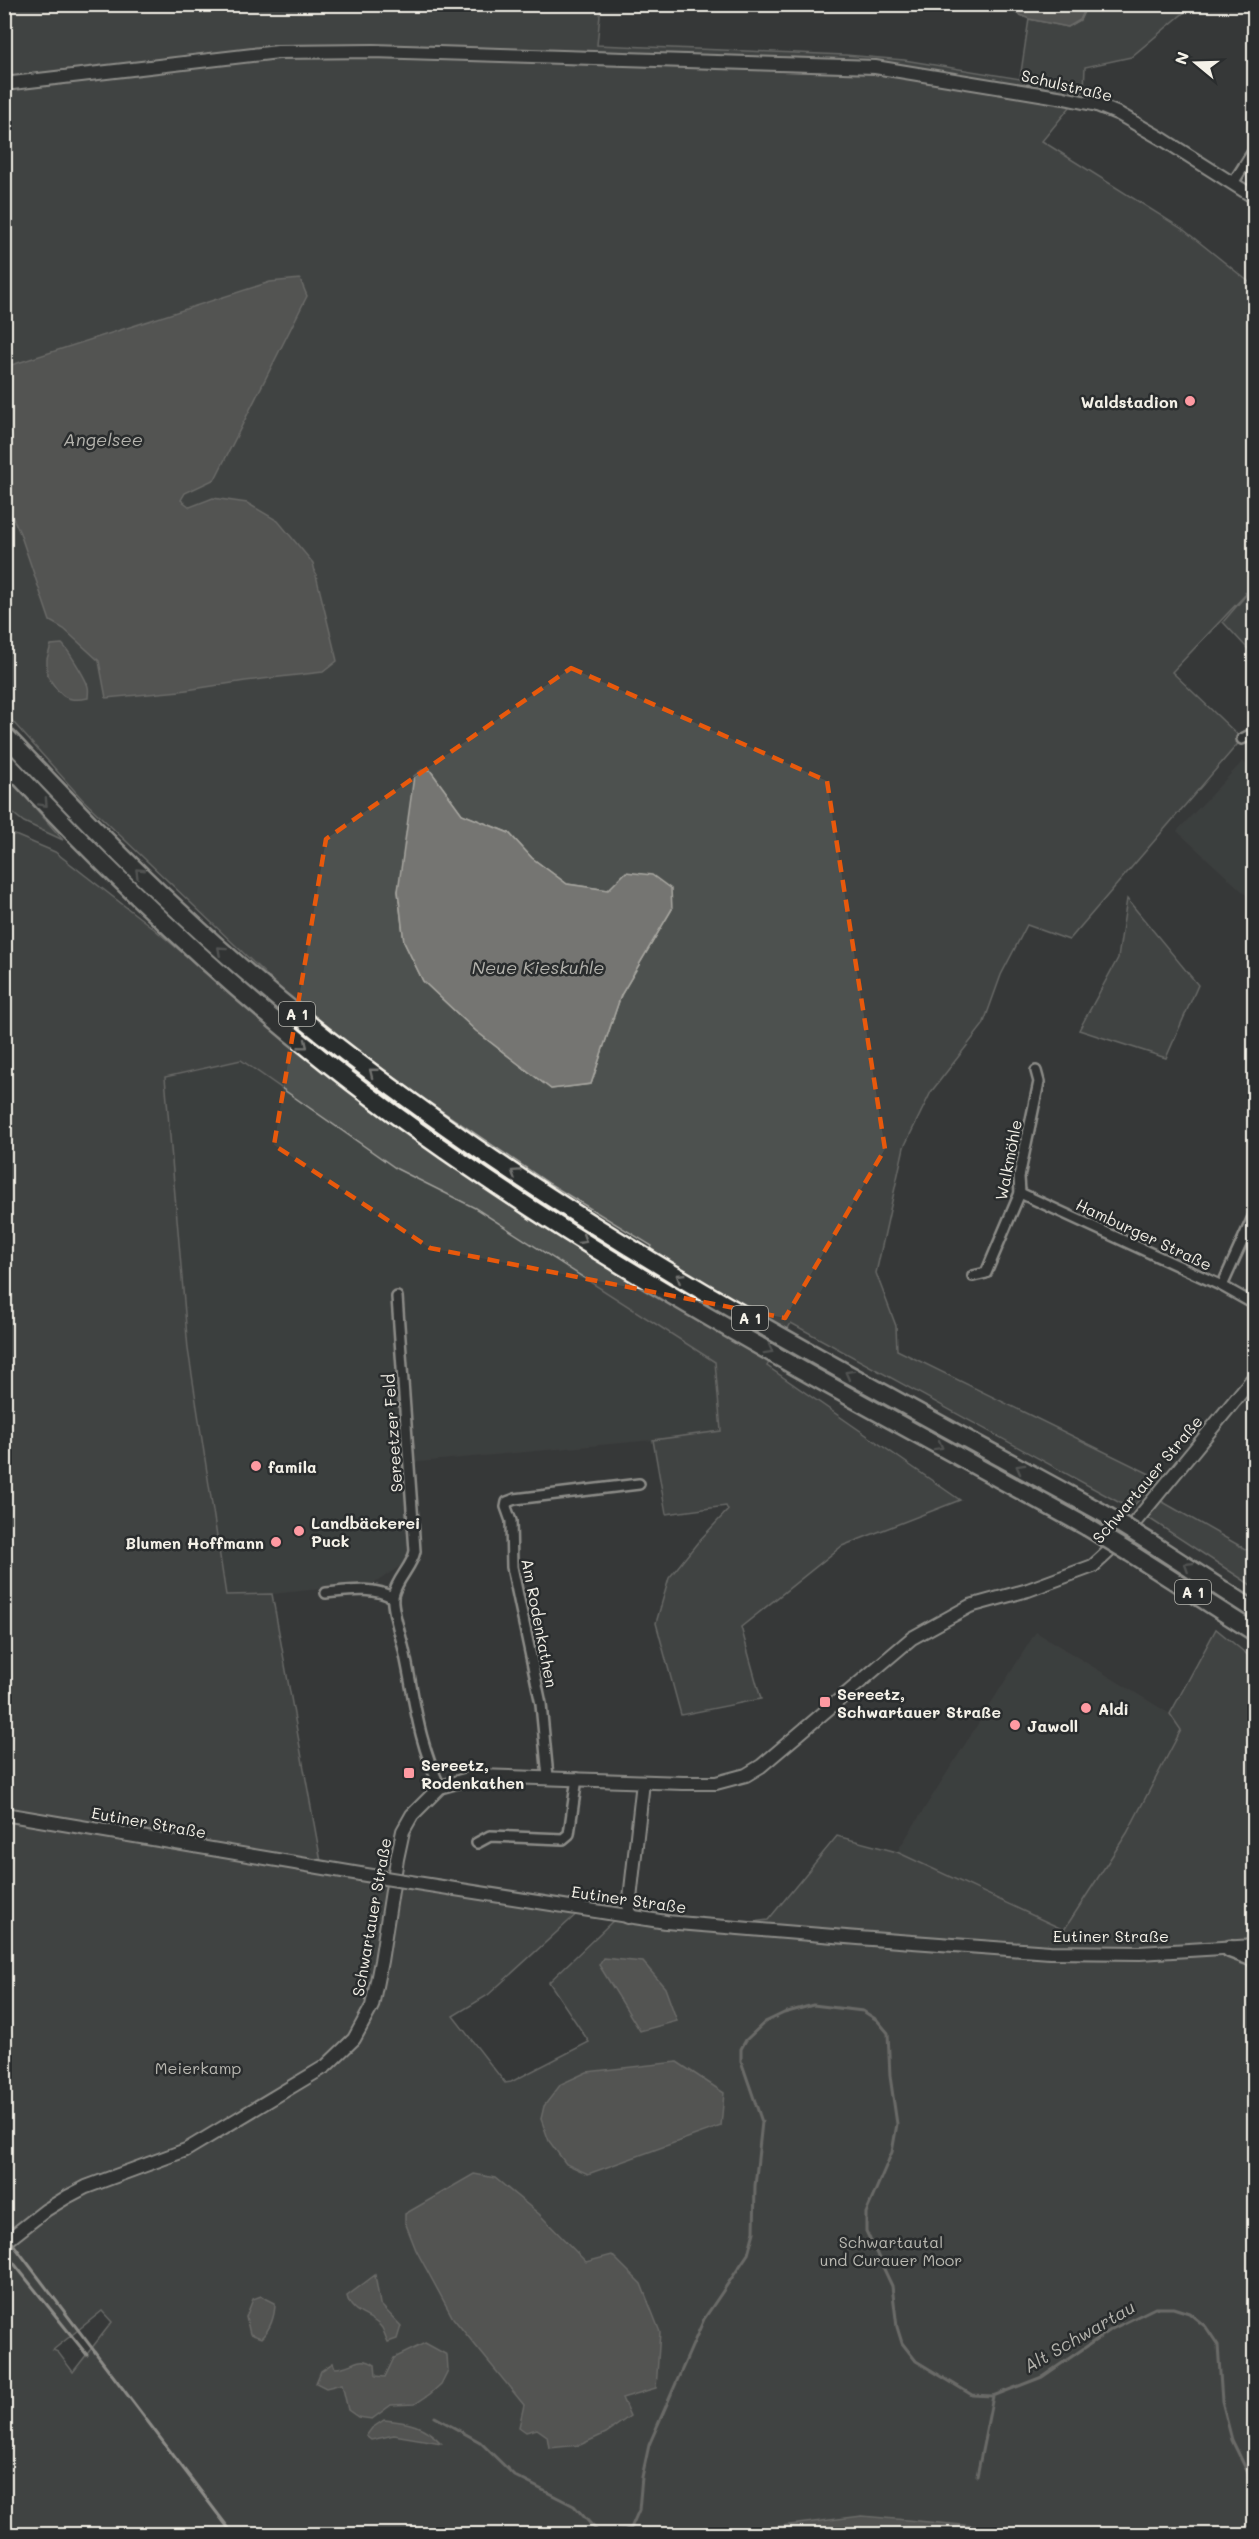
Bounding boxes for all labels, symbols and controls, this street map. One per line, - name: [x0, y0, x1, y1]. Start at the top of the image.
- north arrow: [1166, 33, 1226, 93]
- text: N: [1169, 49, 1193, 67]
- street label: Schulstraße: [1019, 64, 1115, 106]
- place label: Waldstadion: [1081, 391, 1178, 412]
- marker: Waldstadion: [1183, 394, 1197, 408]
- water label: Angelsee: [63, 427, 143, 451]
- one-way arrow: [37, 797, 48, 807]
- one-way arrow: [135, 868, 145, 879]
- one-way arrow: [217, 946, 228, 957]
- water label: Neue Kieskuhle: [472, 955, 604, 979]
- road number: A 1: [279, 1002, 315, 1026]
- one-way arrow: [297, 1037, 308, 1048]
- one-way arrow: [368, 1068, 379, 1079]
- street label: Walkmöhle: [990, 1118, 1026, 1202]
- one-way arrow: [511, 1170, 522, 1181]
- street label: Hamburger Straße: [1073, 1193, 1215, 1275]
- one-way arrow: [577, 1232, 587, 1244]
- one-way arrow: [676, 1273, 686, 1285]
- road number: A 1: [732, 1306, 768, 1330]
- one-way arrow: [763, 1343, 773, 1354]
- one-way arrow: [845, 1370, 856, 1381]
- street label: Sereetzer Feld: [377, 1373, 407, 1493]
- street label: Schwartauer Straße: [1087, 1411, 1207, 1547]
- one-way arrow: [933, 1439, 943, 1450]
- place label: famila: [268, 1456, 317, 1477]
- marker: famila: [249, 1459, 263, 1473]
- one-way arrow: [1016, 1464, 1026, 1475]
- place label: Landbäckerei Puck: [311, 1512, 420, 1551]
- marker: Landbäckerei Puck: [292, 1524, 306, 1538]
- place label: Blumen Hoffmann: [125, 1532, 264, 1553]
- marker: Blumen Hoffmann: [269, 1535, 283, 1549]
- street label: Am Rodenkathen: [517, 1557, 563, 1689]
- one-way arrow: [1184, 1562, 1194, 1574]
- road number: A 1: [1175, 1580, 1211, 1604]
- place label: Sereetz, Schwartauer Straße: [837, 1683, 1001, 1722]
- marker: Sereetz, Schwartauer Straße: [818, 1695, 832, 1709]
- place label: Aldi: [1098, 1698, 1129, 1719]
- marker: Aldi: [1079, 1701, 1093, 1715]
- place label: Jawoll: [1027, 1715, 1078, 1736]
- marker: Jawoll: [1008, 1718, 1022, 1732]
- place label: Sereetz, Rodenkathen: [421, 1754, 524, 1793]
- marker: Sereetz, Rodenkathen: [402, 1766, 416, 1780]
- street label: Eutiner Straße: [90, 1802, 208, 1842]
- street label: Schwartauer Straße: [347, 1836, 395, 1998]
- street label: Eutiner Straße: [570, 1881, 688, 1917]
- street label: Eutiner Straße: [1053, 1925, 1169, 1946]
- park label: Meierkamp: [155, 2057, 241, 2078]
- park label: Schwartautal und Curauer Moor: [820, 2231, 962, 2270]
- water label: Alt Schwartau: [1019, 2294, 1139, 2378]

